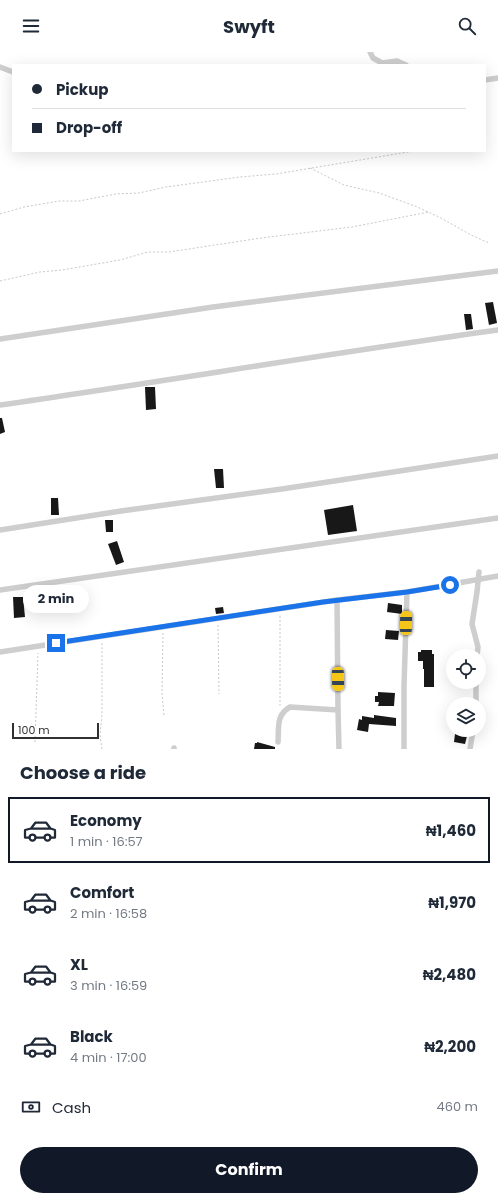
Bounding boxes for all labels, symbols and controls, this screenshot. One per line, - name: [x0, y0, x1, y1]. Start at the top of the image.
- text: Swyft: [223, 14, 275, 39]
- icon: menu: [20, 15, 42, 37]
- icon: search: [456, 15, 478, 37]
- text: Pickup: [56, 79, 108, 100]
- text: Drop-off: [56, 117, 122, 138]
- route start: [441, 576, 459, 594]
- callout: 2 min: [23, 585, 89, 613]
- text: 2 min: [38, 589, 74, 608]
- car: [400, 611, 412, 635]
- route end: [47, 634, 65, 652]
- map controls: [446, 649, 486, 737]
- button: locate: [446, 649, 486, 689]
- car: [332, 667, 344, 691]
- button: layers: [446, 697, 486, 737]
- scale bar: [12, 721, 99, 740]
- text: 100 m: [18, 722, 50, 738]
- text: Choose a ride: [20, 760, 146, 785]
- text: Economy: [70, 810, 142, 831]
- icon: car: [22, 812, 58, 848]
- text: ₦1,460: [426, 820, 476, 841]
- text: 1 min · 16:57: [70, 832, 143, 851]
- text: Comfort: [70, 882, 134, 903]
- icon: car: [22, 884, 58, 920]
- text: ₦1,970: [428, 892, 476, 913]
- text: 2 min · 16:58: [70, 904, 147, 923]
- text: XL: [70, 954, 88, 975]
- icon: car: [22, 956, 58, 992]
- text: ₦2,480: [423, 964, 476, 985]
- text: 3 min · 16:59: [70, 976, 147, 995]
- text: Black: [70, 1026, 113, 1047]
- icon: car: [22, 1028, 58, 1064]
- text: ₦2,200: [424, 1036, 476, 1057]
- text: 4 min · 17:00: [70, 1048, 147, 1067]
- icon: cash: [20, 1096, 42, 1118]
- text: Cash: [52, 1097, 91, 1118]
- text: 460 m: [437, 1097, 478, 1116]
- button: Confirm: [20, 1147, 478, 1193]

